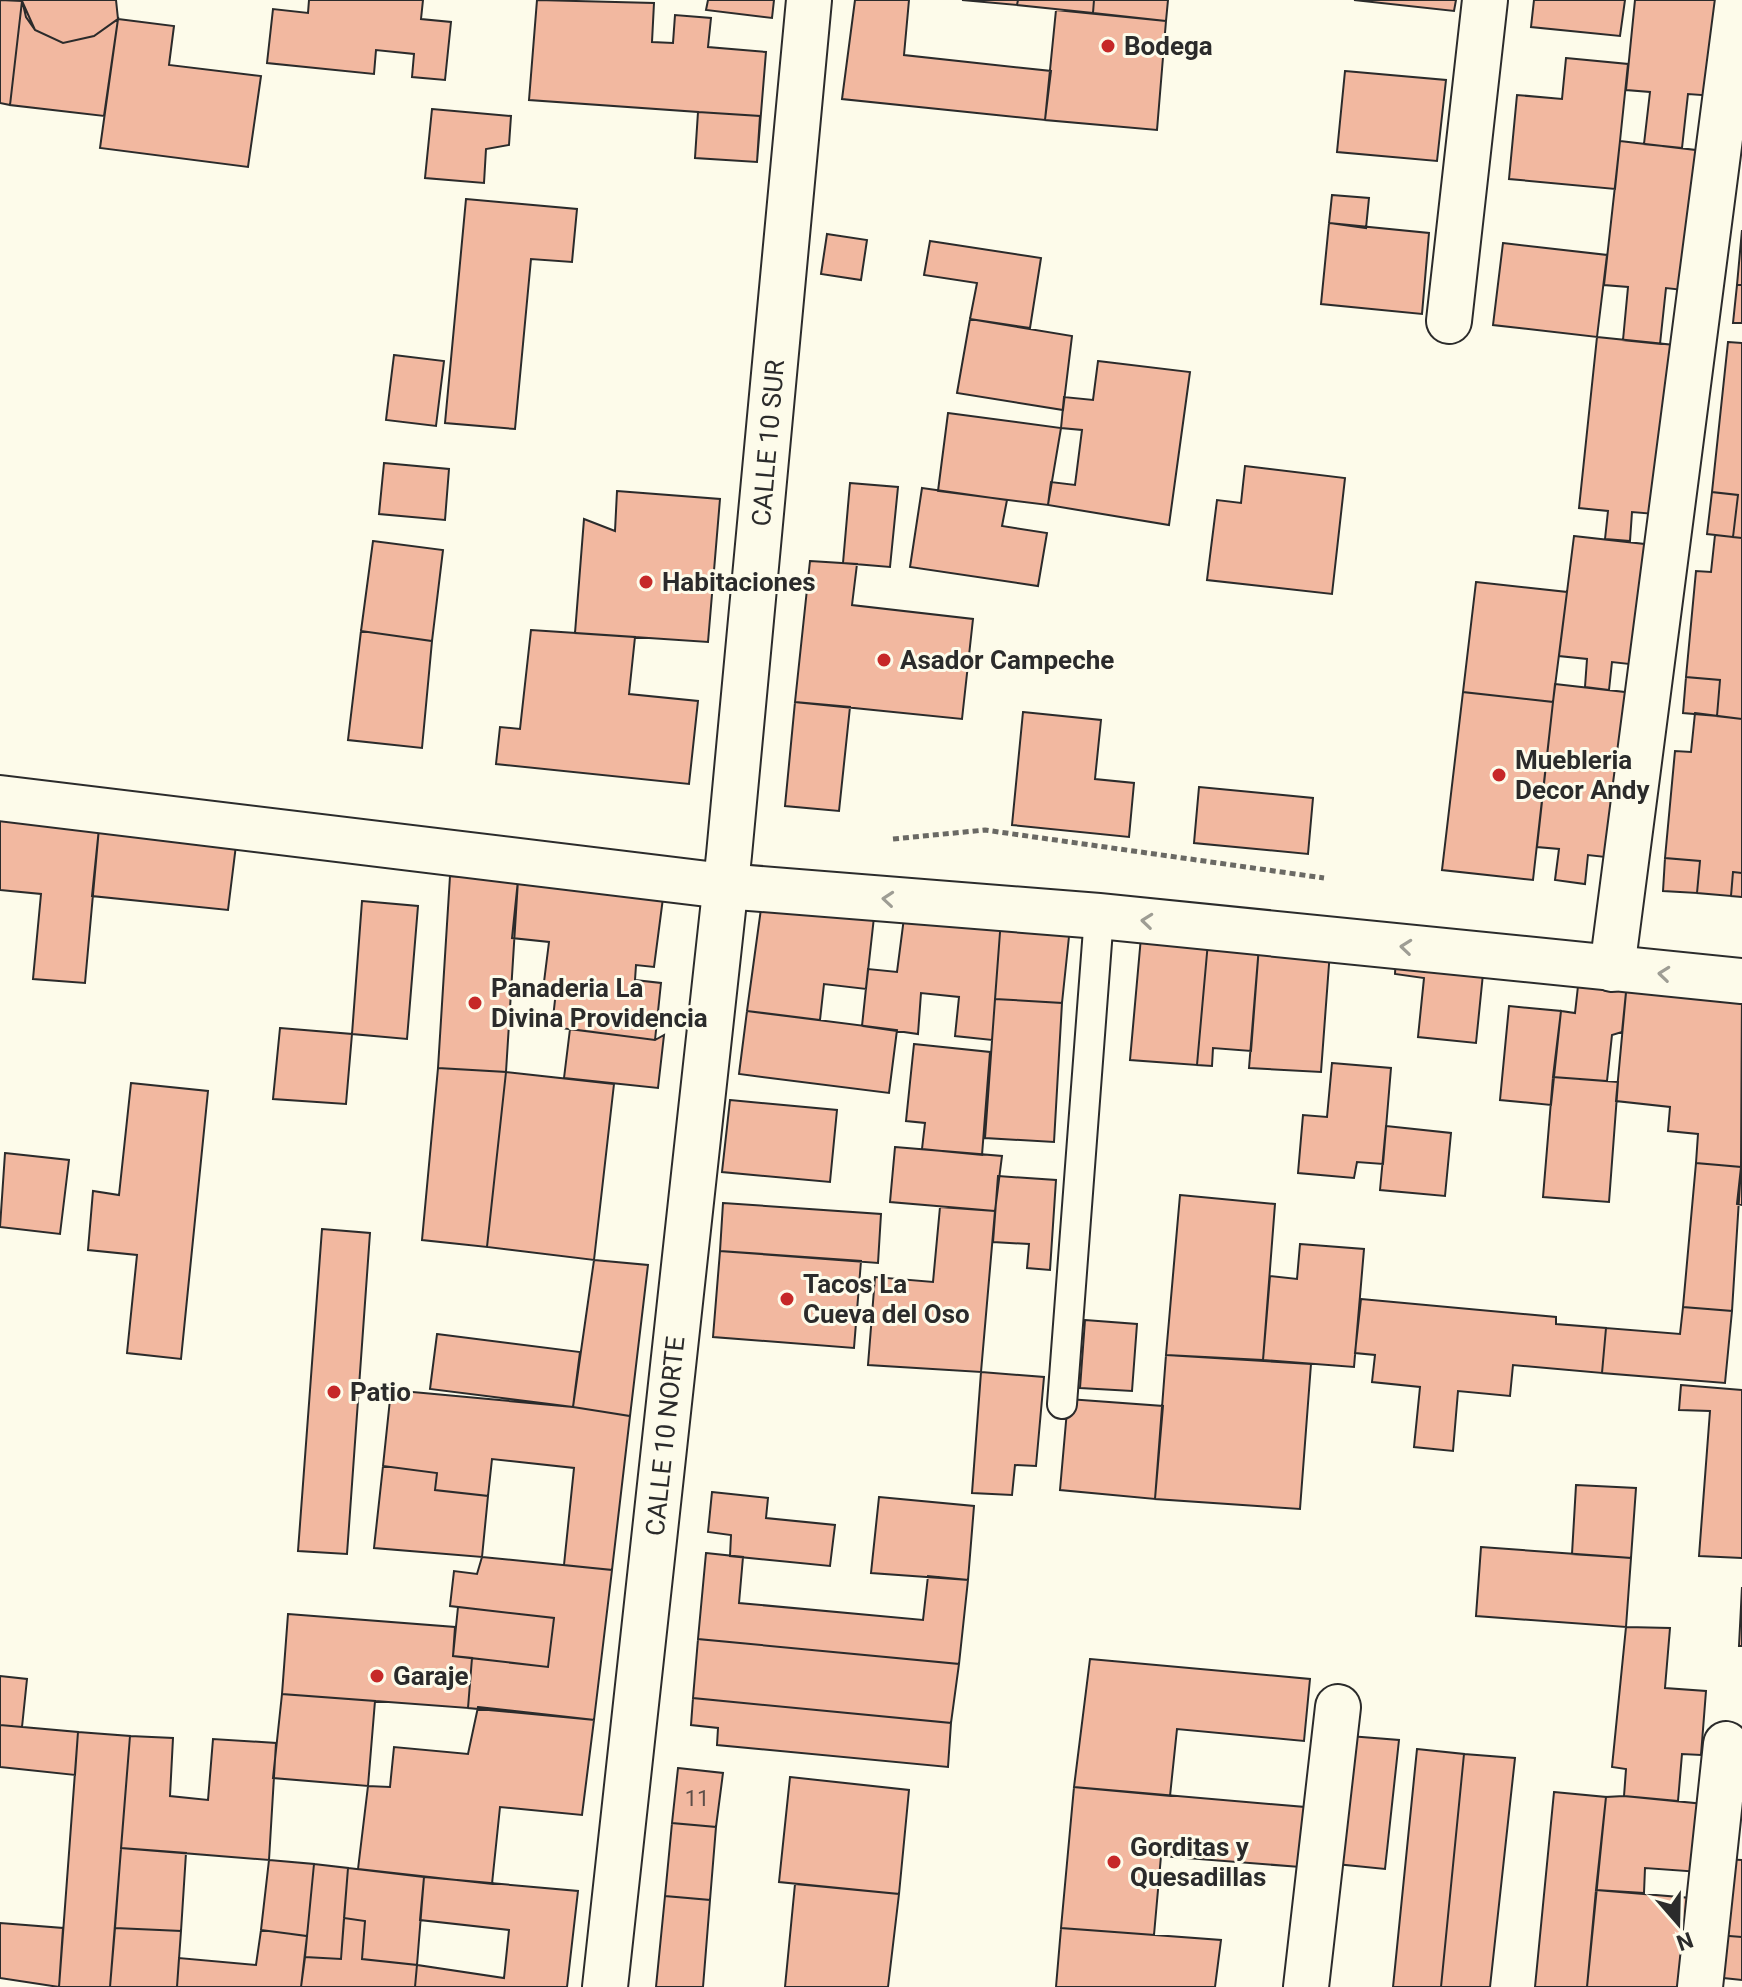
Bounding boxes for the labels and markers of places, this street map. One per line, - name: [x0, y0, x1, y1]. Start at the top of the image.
- place label: Bodega: [1124, 31, 1213, 61]
- marker: Bodega: [1099, 37, 1117, 55]
- place label: Habitaciones: [662, 567, 816, 597]
- marker: Habitaciones: [637, 573, 655, 591]
- place label: Asador Campeche: [900, 645, 1114, 675]
- marker: Asador Campeche: [875, 651, 893, 669]
- place label: Muebleria Decor Andy: [1515, 745, 1650, 805]
- marker: Muebleria Decor Andy: [1490, 766, 1508, 784]
- place label: Panaderia La Divina Providencia: [491, 973, 708, 1033]
- marker: Panaderia La Divina Providencia: [466, 994, 484, 1012]
- place label: Tacos La Cueva del Oso: [803, 1269, 970, 1329]
- marker: Tacos La Cueva del Oso: [778, 1290, 796, 1308]
- place label: Patio: [350, 1377, 411, 1407]
- marker: Patio: [325, 1383, 343, 1401]
- place label: Garaje: [393, 1661, 468, 1691]
- marker: Garaje: [368, 1667, 386, 1685]
- place label: Gorditas y Quesadillas: [1130, 1832, 1266, 1892]
- marker: Gorditas y Quesadillas: [1105, 1853, 1123, 1871]

